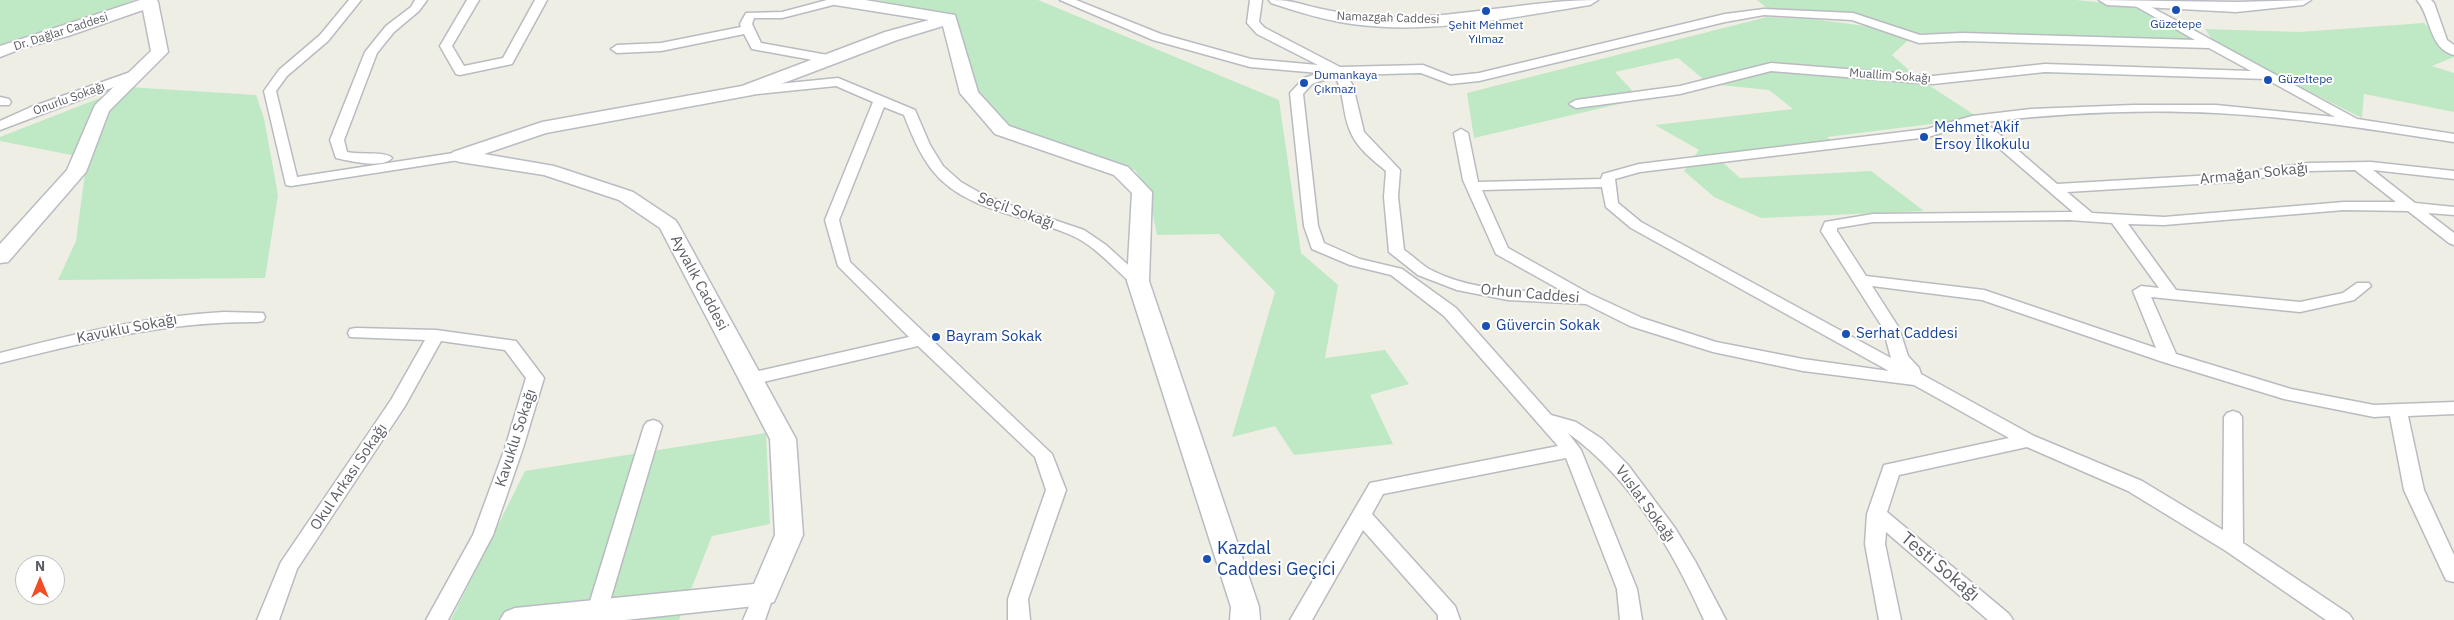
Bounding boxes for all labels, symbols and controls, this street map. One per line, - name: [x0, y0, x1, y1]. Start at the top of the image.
- marker: Güzetepe: [2170, 4, 2182, 16]
- marker: Şehit Mehmet Yılmaz: [1480, 5, 1492, 17]
- street label: Namazgah Caddesi: [1336, 9, 1440, 27]
- street label: Dr. Dağlar Caddesi: [12, 10, 110, 54]
- place label: Güzetepe: [2150, 18, 2202, 32]
- place label: Şehit Mehmet Yılmaz: [1449, 19, 1523, 47]
- street label: Muallim Sokağı: [1849, 66, 1931, 86]
- place label: Dumankaya Çıkmazı: [1314, 69, 1377, 97]
- place label: Güzeltepe: [2278, 73, 2333, 87]
- marker: Güzeltepe: [2262, 74, 2274, 86]
- marker: Dumankaya Çıkmazı: [1298, 77, 1310, 89]
- street label: Onurlu Sokağı: [31, 79, 107, 119]
- place label: Mehmet Akif Ersoy İlkokulu: [1934, 119, 2030, 154]
- marker: Mehmet Akif Ersoy İlkokulu: [1918, 131, 1930, 143]
- street label: Armağan Sokağı: [2199, 159, 2309, 189]
- street label: Seçil Sokağı: [975, 189, 1057, 233]
- street label: Ayvalık Caddesi: [666, 232, 732, 334]
- street label: Orhun Caddesi: [1480, 281, 1580, 307]
- street label: Kavuklu Sokağı: [75, 310, 179, 348]
- place label: Güvercin Sokak: [1496, 317, 1600, 335]
- marker: Güvercin Sokak: [1480, 320, 1492, 332]
- place label: Serhat Caddesi: [1856, 325, 1958, 343]
- place label: Bayram Sokak: [946, 328, 1042, 346]
- marker: Serhat Caddesi: [1840, 328, 1852, 340]
- marker: Bayram Sokak: [930, 331, 942, 343]
- street label: Kavuklu Sokağı: [492, 387, 540, 489]
- street label: Okul Arkası Sokağı: [307, 420, 391, 534]
- street label: Vuslat Sokağı: [1611, 462, 1679, 546]
- street label: Testi Sokağı: [1896, 528, 1984, 606]
- place label: Kazdal Caddesi Geçici: [1217, 538, 1336, 580]
- marker: Kazdal Caddesi Geçici: [1201, 553, 1213, 565]
- north arrow: [15, 555, 65, 605]
- text: N: [35, 557, 45, 575]

